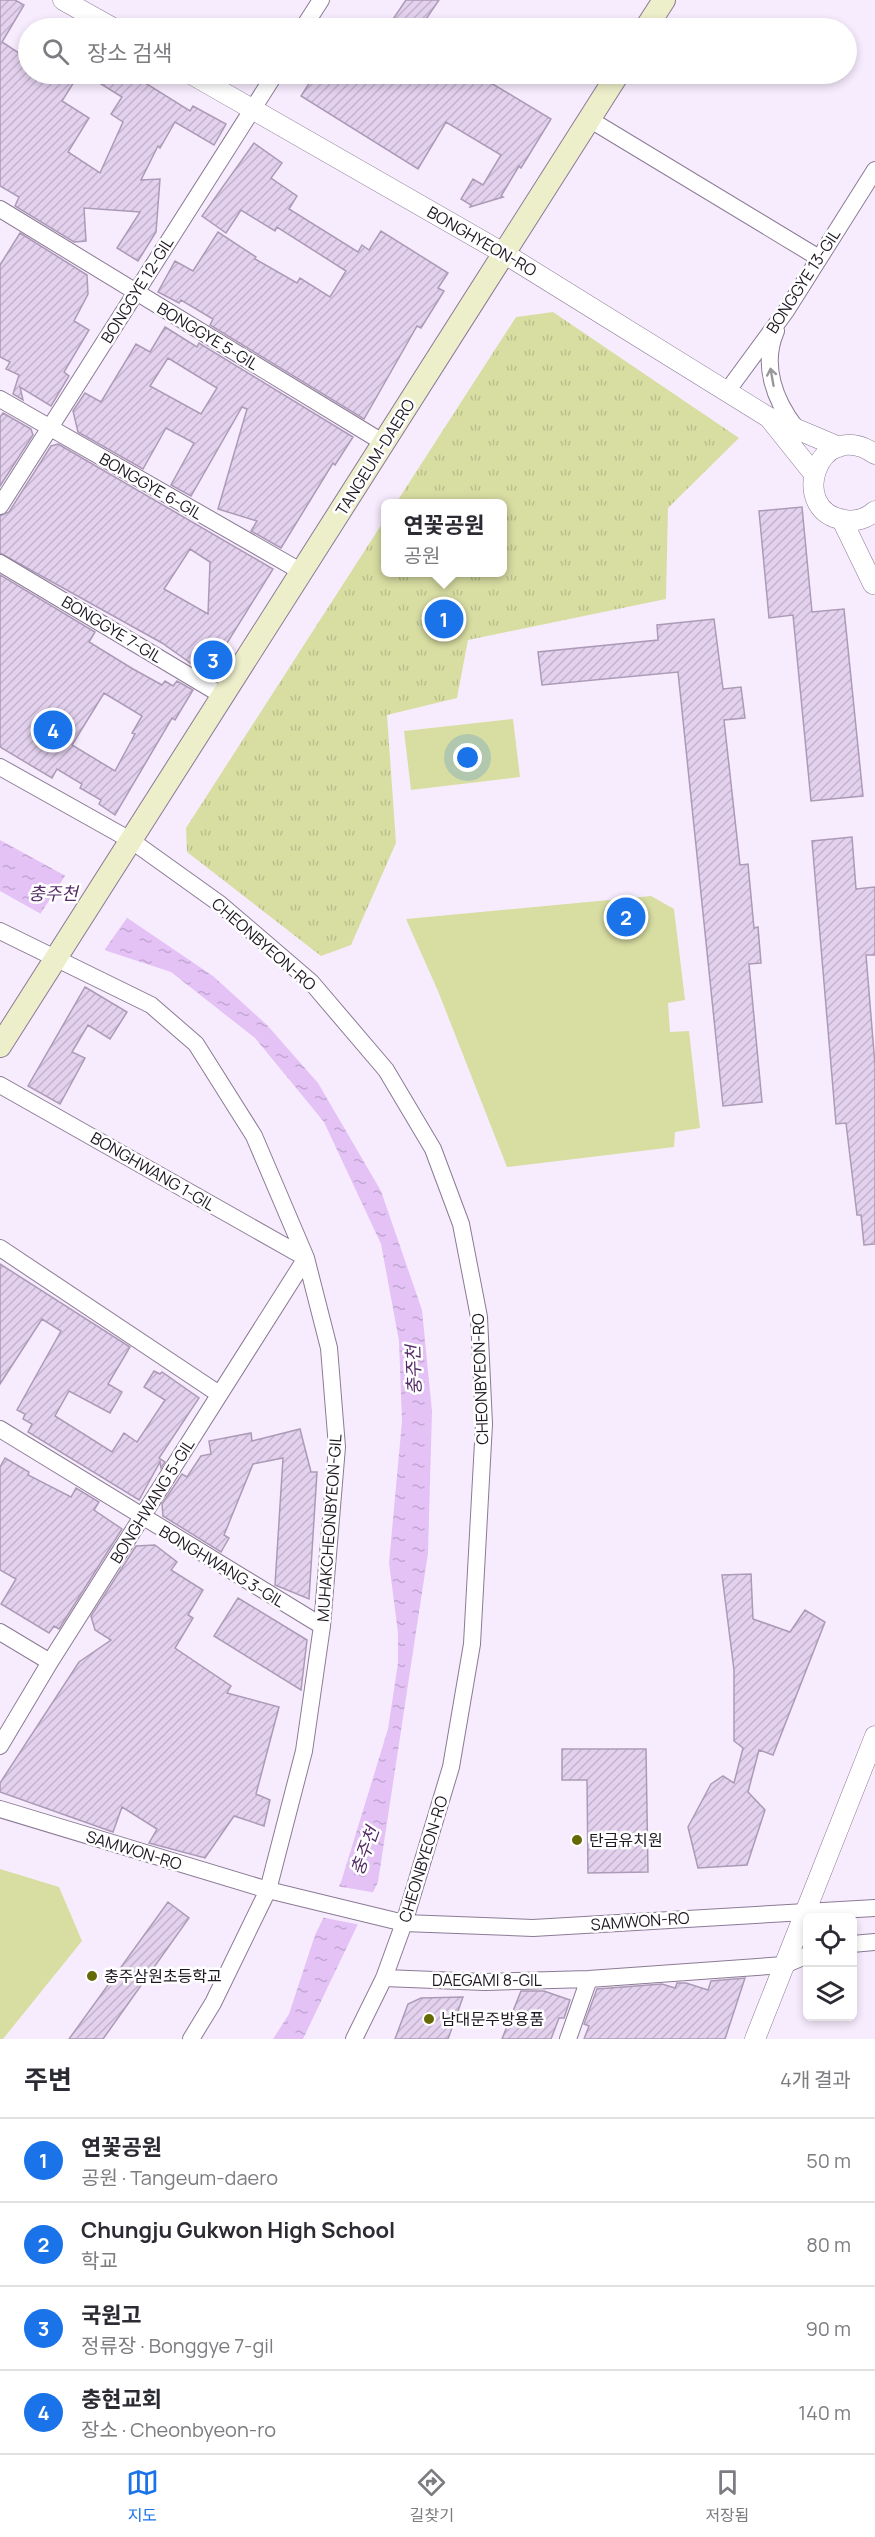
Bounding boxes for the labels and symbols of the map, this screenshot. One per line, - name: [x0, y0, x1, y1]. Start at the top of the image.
- street label: BONGHYEON-RO: [423, 201, 541, 281]
- street label: BONGGYE 13-GIL: [761, 224, 845, 338]
- street label: BONGGYE 12-GIL: [96, 233, 178, 347]
- street label: BONGGYE 5-GIL: [153, 297, 263, 375]
- one-way arrow: [766, 367, 777, 387]
- street label: TANGEUM-DAERO: [330, 394, 420, 519]
- street label: BONGGYE 6-GIL: [96, 448, 206, 524]
- street label: BONGGYE 7-GIL: [58, 590, 166, 668]
- pin: 1: [424, 596, 464, 642]
- pin: 3: [194, 638, 232, 682]
- pin: 4: [34, 708, 72, 752]
- your location: [453, 743, 482, 772]
- water label: 충주천: [28, 881, 80, 905]
- street label: CHEONBYEON-RO: [207, 893, 321, 996]
- pin: 2: [606, 894, 646, 940]
- street label: BONGHWANG 1-GIL: [87, 1126, 219, 1216]
- street label: CHEONBYEON-RO: [467, 1313, 493, 1445]
- water label: 충주천: [400, 1342, 426, 1395]
- street label: MUHAKCHEONBYEON-GIL: [311, 1433, 347, 1623]
- street label: BONGHWANG 5-GIL: [105, 1434, 199, 1568]
- street label: BONGHWANG 3-GIL: [155, 1520, 289, 1612]
- street label: CHEONBYEON-RO: [393, 1793, 453, 1925]
- water label: 충주천: [344, 1821, 385, 1878]
- street label: SAMWON-RO: [83, 1825, 185, 1875]
- place label: 탄금유치원: [589, 1829, 663, 1851]
- marker: 탄금유치원: [570, 1833, 584, 1847]
- street label: SAMWON-RO: [590, 1907, 691, 1935]
- place label: 충주삼원초등학교: [104, 1965, 222, 1987]
- marker: 충주삼원초등학교: [85, 1969, 99, 1983]
- street label: DAEGAMI 8-GIL: [432, 1969, 542, 1991]
- place label: 남대문주방용품: [441, 2008, 544, 2030]
- marker: 남대문주방용품: [422, 2012, 436, 2026]

